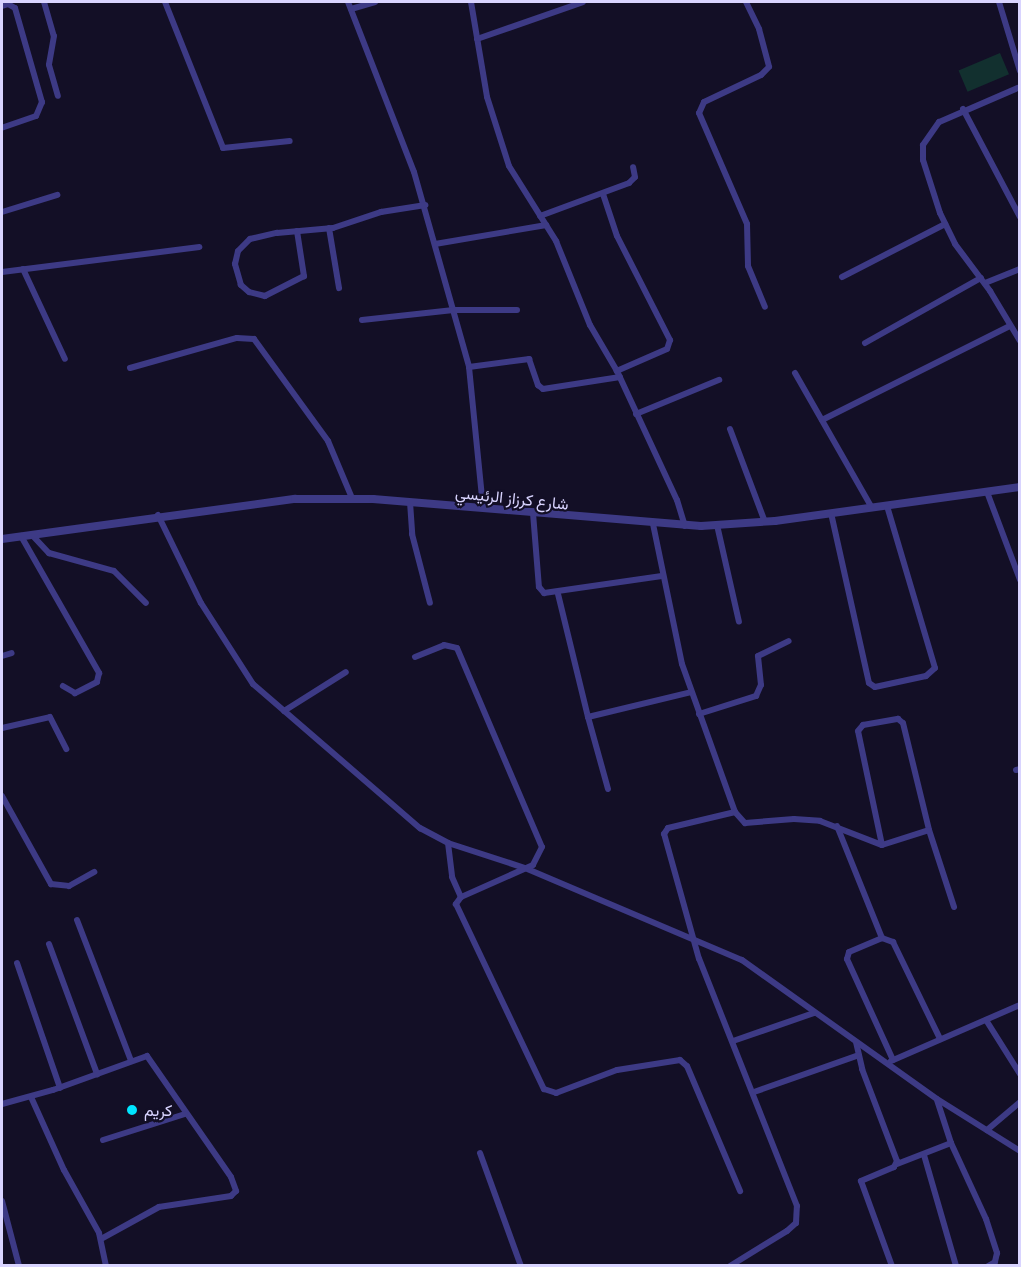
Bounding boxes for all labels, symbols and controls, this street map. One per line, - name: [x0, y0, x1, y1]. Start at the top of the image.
- street label: شارع كرزاز الرئيسي: [454, 482, 570, 514]
- place label: كريم: [144, 1100, 172, 1120]
- marker: كريم: [125, 1103, 139, 1117]

